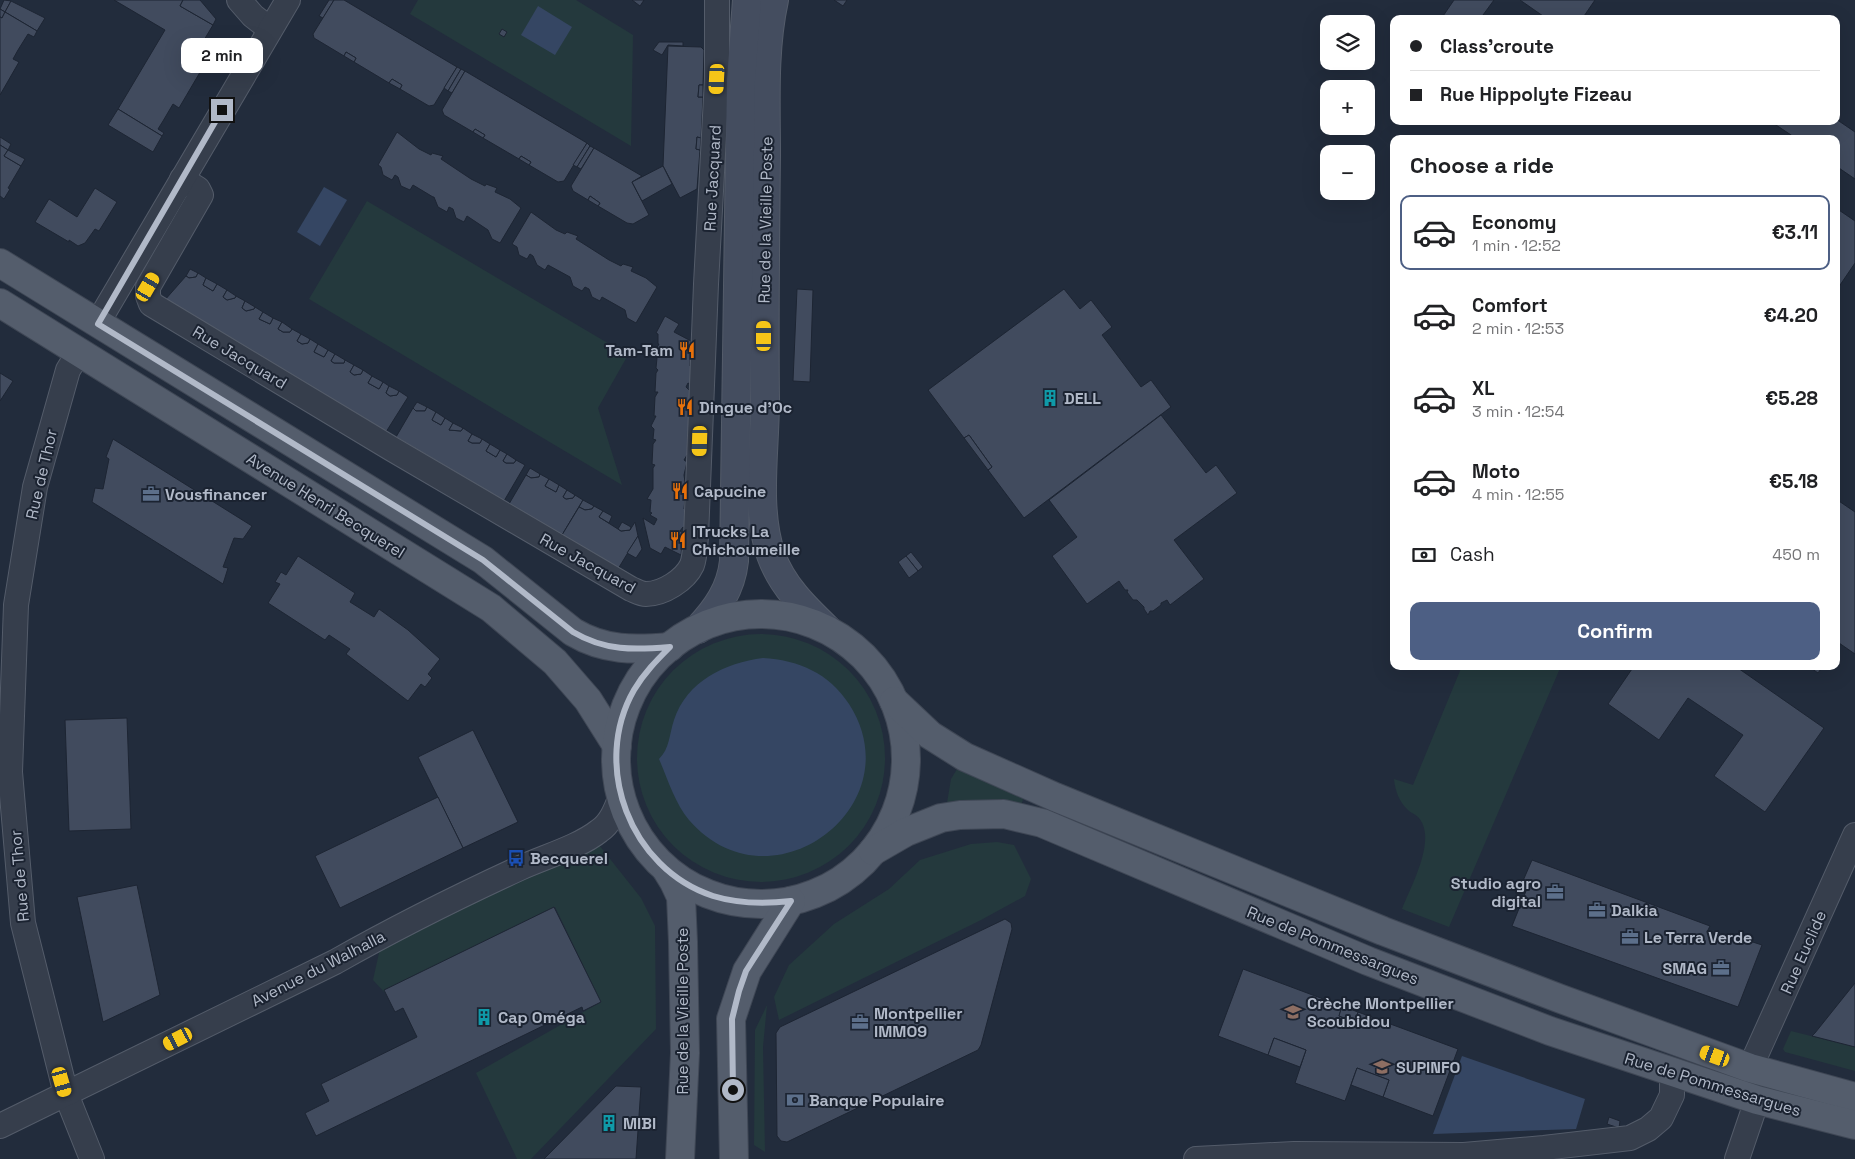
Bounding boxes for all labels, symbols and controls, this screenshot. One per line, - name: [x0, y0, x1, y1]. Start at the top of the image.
- map controls: [1320, 15, 1375, 200]
- button: layers: [1320, 15, 1375, 70]
- text: Class'croute: [1440, 34, 1554, 59]
- callout: 2 min: [181, 38, 263, 72]
- text: 2 min: [201, 45, 243, 66]
- car: [708, 64, 725, 94]
- button: +: [1320, 80, 1375, 135]
- text: Rue Hippolyte Fizeau: [1440, 82, 1632, 107]
- route end: [211, 99, 233, 121]
- street label: Rue Jacquard: [699, 124, 726, 232]
- street label: Rue de la Vieille Poste: [754, 136, 777, 304]
- button: −: [1320, 145, 1375, 200]
- text: Choose a ride: [1410, 151, 1554, 179]
- icon: car: [1412, 210, 1457, 255]
- text: Economy: [1472, 210, 1556, 235]
- text: €3.11: [1772, 220, 1818, 245]
- text: 1 min · 12:52: [1472, 235, 1561, 256]
- car: [134, 270, 161, 304]
- icon: car: [1412, 293, 1457, 338]
- text: Comfort: [1472, 293, 1548, 318]
- text: €4.20: [1764, 303, 1818, 328]
- text: 2 min · 12:53: [1472, 318, 1564, 339]
- street label: Rue Jacquard: [189, 321, 291, 394]
- car: [756, 321, 771, 351]
- place label: Tam-Tam: [605, 340, 673, 361]
- restaurant icon: Tam-Tam: [677, 340, 697, 360]
- icon: car: [1412, 376, 1457, 421]
- text: XL: [1472, 376, 1495, 401]
- text: €5.28: [1765, 386, 1818, 411]
- building icon: DELL: [1040, 388, 1060, 408]
- place label: DELL: [1064, 388, 1101, 409]
- restaurant icon: Dingue d'Oc: [675, 397, 695, 417]
- place label: Dingue d'Oc: [699, 397, 792, 418]
- text: 3 min · 12:54: [1472, 401, 1564, 422]
- car: [691, 426, 708, 456]
- street label: Rue de Thor: [21, 427, 62, 521]
- street label: Avenue Henri Becquerel: [243, 448, 409, 563]
- icon: car: [1412, 459, 1457, 504]
- text: Moto: [1472, 459, 1520, 484]
- text: €5.18: [1769, 469, 1818, 494]
- restaurant icon: Capucine: [670, 481, 690, 501]
- place label: Capucine: [694, 481, 766, 502]
- office icon: Vousfinancer: [141, 484, 161, 504]
- place label: Vousfinancer: [165, 484, 267, 505]
- text: 4 min · 12:55: [1472, 484, 1564, 505]
- place label: ITrucks La Chichoumeille: [692, 521, 800, 560]
- street label: Rue Jacquard: [536, 528, 639, 598]
- restaurant icon: ITrucks La Chichoumeille: [668, 530, 688, 550]
- icon: cash: [1410, 541, 1438, 569]
- text: Cash: [1450, 542, 1495, 567]
- text: 450 m: [1772, 544, 1820, 565]
- button: Confirm: [1410, 602, 1820, 660]
- street label: Rue de Thor: [5, 829, 34, 923]
- bus stop icon: Becquerel: [506, 848, 526, 868]
- place label: Becquerel: [530, 848, 608, 869]
- place label: Studio agro digital: [1451, 873, 1541, 912]
- office icon: Studio agro digital: [1545, 882, 1565, 902]
- office icon: Dalkia: [1587, 900, 1607, 920]
- place label: Dalkia: [1611, 900, 1658, 921]
- street label: Rue de Pommessargues: [1244, 901, 1422, 990]
- street label: Rue Euclide: [1776, 907, 1831, 997]
- street label: Avenue du Walhalla: [248, 926, 389, 1011]
- street label: Rue de la Vieille Poste: [672, 927, 693, 1095]
- office icon: Le Terra Verde: [1620, 927, 1640, 947]
- place label: Le Terra Verde: [1644, 927, 1752, 948]
- place label: SMAG: [1663, 958, 1707, 979]
- office icon: SMAG: [1711, 958, 1731, 978]
- place label: Crèche Montpellier Scoubidou: [1307, 993, 1454, 1032]
- school or university icon: Crèche Montpellier Scoubidou: [1283, 1002, 1303, 1022]
- place label: Montpellier IMMO9: [874, 1003, 963, 1042]
- building icon: Cap Oméga: [474, 1007, 494, 1027]
- place label: Cap Oméga: [498, 1007, 585, 1028]
- office icon: Montpellier IMMO9: [850, 1012, 870, 1032]
- car: [161, 1026, 194, 1052]
- car: [1698, 1044, 1731, 1068]
- street label: Rue de Pommessargues: [1622, 1048, 1804, 1121]
- school or university icon: SUPINFO: [1372, 1057, 1392, 1077]
- place label: SUPINFO: [1396, 1057, 1461, 1078]
- car: [50, 1066, 73, 1098]
- route start: [722, 1079, 744, 1101]
- bank icon: Banque Populaire: [785, 1090, 805, 1110]
- place label: Banque Populaire: [809, 1090, 944, 1111]
- building icon: MIBI: [599, 1113, 619, 1133]
- place label: MIBI: [623, 1113, 656, 1134]

